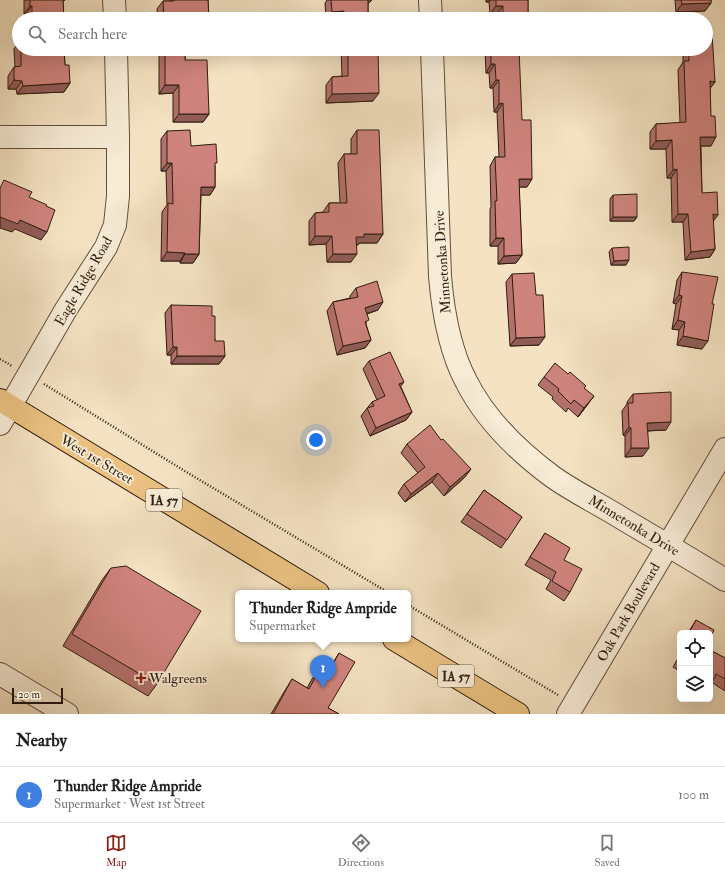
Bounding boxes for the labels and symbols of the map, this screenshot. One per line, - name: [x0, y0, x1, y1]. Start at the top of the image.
- street label: Minnetonka Drive: [430, 210, 455, 314]
- street label: Eagle Ridge Road: [51, 233, 116, 329]
- street label: West 1st Street: [56, 430, 137, 488]
- your location: [306, 430, 326, 450]
- road number: IA 57: [146, 489, 182, 511]
- street label: Minnetonka Drive: [585, 492, 683, 559]
- street label: Oak Park Boulevard: [593, 560, 664, 665]
- pin: 1: [310, 655, 336, 688]
- road number: IA 57: [438, 665, 474, 687]
- place label: Walgreens: [148, 670, 207, 687]
- marker: Walgreens: [136, 673, 146, 683]
- scale bar: [12, 686, 63, 705]

